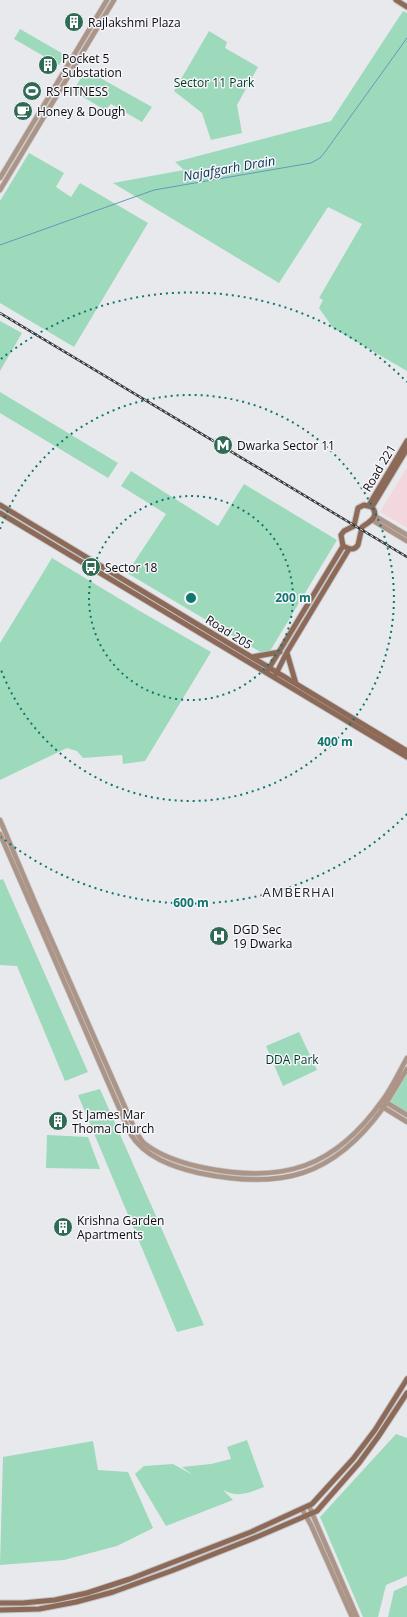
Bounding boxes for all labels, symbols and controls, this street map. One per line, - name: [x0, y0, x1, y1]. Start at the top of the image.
- building icon: Rajlakshmi Plaza: [63, 11, 85, 33]
- place label: Rajlakshmi Plaza: [88, 14, 181, 31]
- place label: Pocket 5 Substation: [62, 50, 122, 81]
- building icon: Pocket 5 Substation: [37, 54, 59, 76]
- park label: Sector 11 Park: [174, 74, 255, 91]
- sports icon: RS FITNESS: [21, 80, 43, 102]
- place label: RS FITNESS: [46, 83, 108, 100]
- cafe icon: Honey & Dough: [12, 100, 34, 122]
- place label: Honey & Dough: [37, 103, 125, 120]
- water label: Najafgarh Drain: [182, 151, 276, 185]
- metro station icon: Dwarka Sector 11: [212, 434, 234, 456]
- place label: Dwarka Sector 11: [237, 437, 335, 454]
- street label: Road 221: [358, 441, 400, 495]
- bus stop icon: Sector 18: [80, 556, 102, 578]
- place label: Sector 18: [105, 559, 157, 576]
- text: 200 m: [275, 589, 311, 606]
- centre of rings: [184, 591, 198, 605]
- street label: Road 205: [202, 611, 256, 653]
- text: 400 m: [317, 733, 353, 750]
- district label: AMBERHAI: [263, 883, 336, 901]
- text: 600 m: [173, 894, 209, 911]
- place label: DGD Sec 19 Dwarka: [233, 921, 292, 952]
- hospital icon: DGD Sec 19 Dwarka: [208, 925, 230, 947]
- park label: DDA Park: [265, 1051, 319, 1068]
- place label: St James Mar Thoma Church: [72, 1106, 154, 1137]
- building icon: St James Mar Thoma Church: [47, 1110, 69, 1132]
- place label: Krishna Garden Apartments: [77, 1212, 164, 1243]
- building icon: Krishna Garden Apartments: [52, 1216, 74, 1238]

